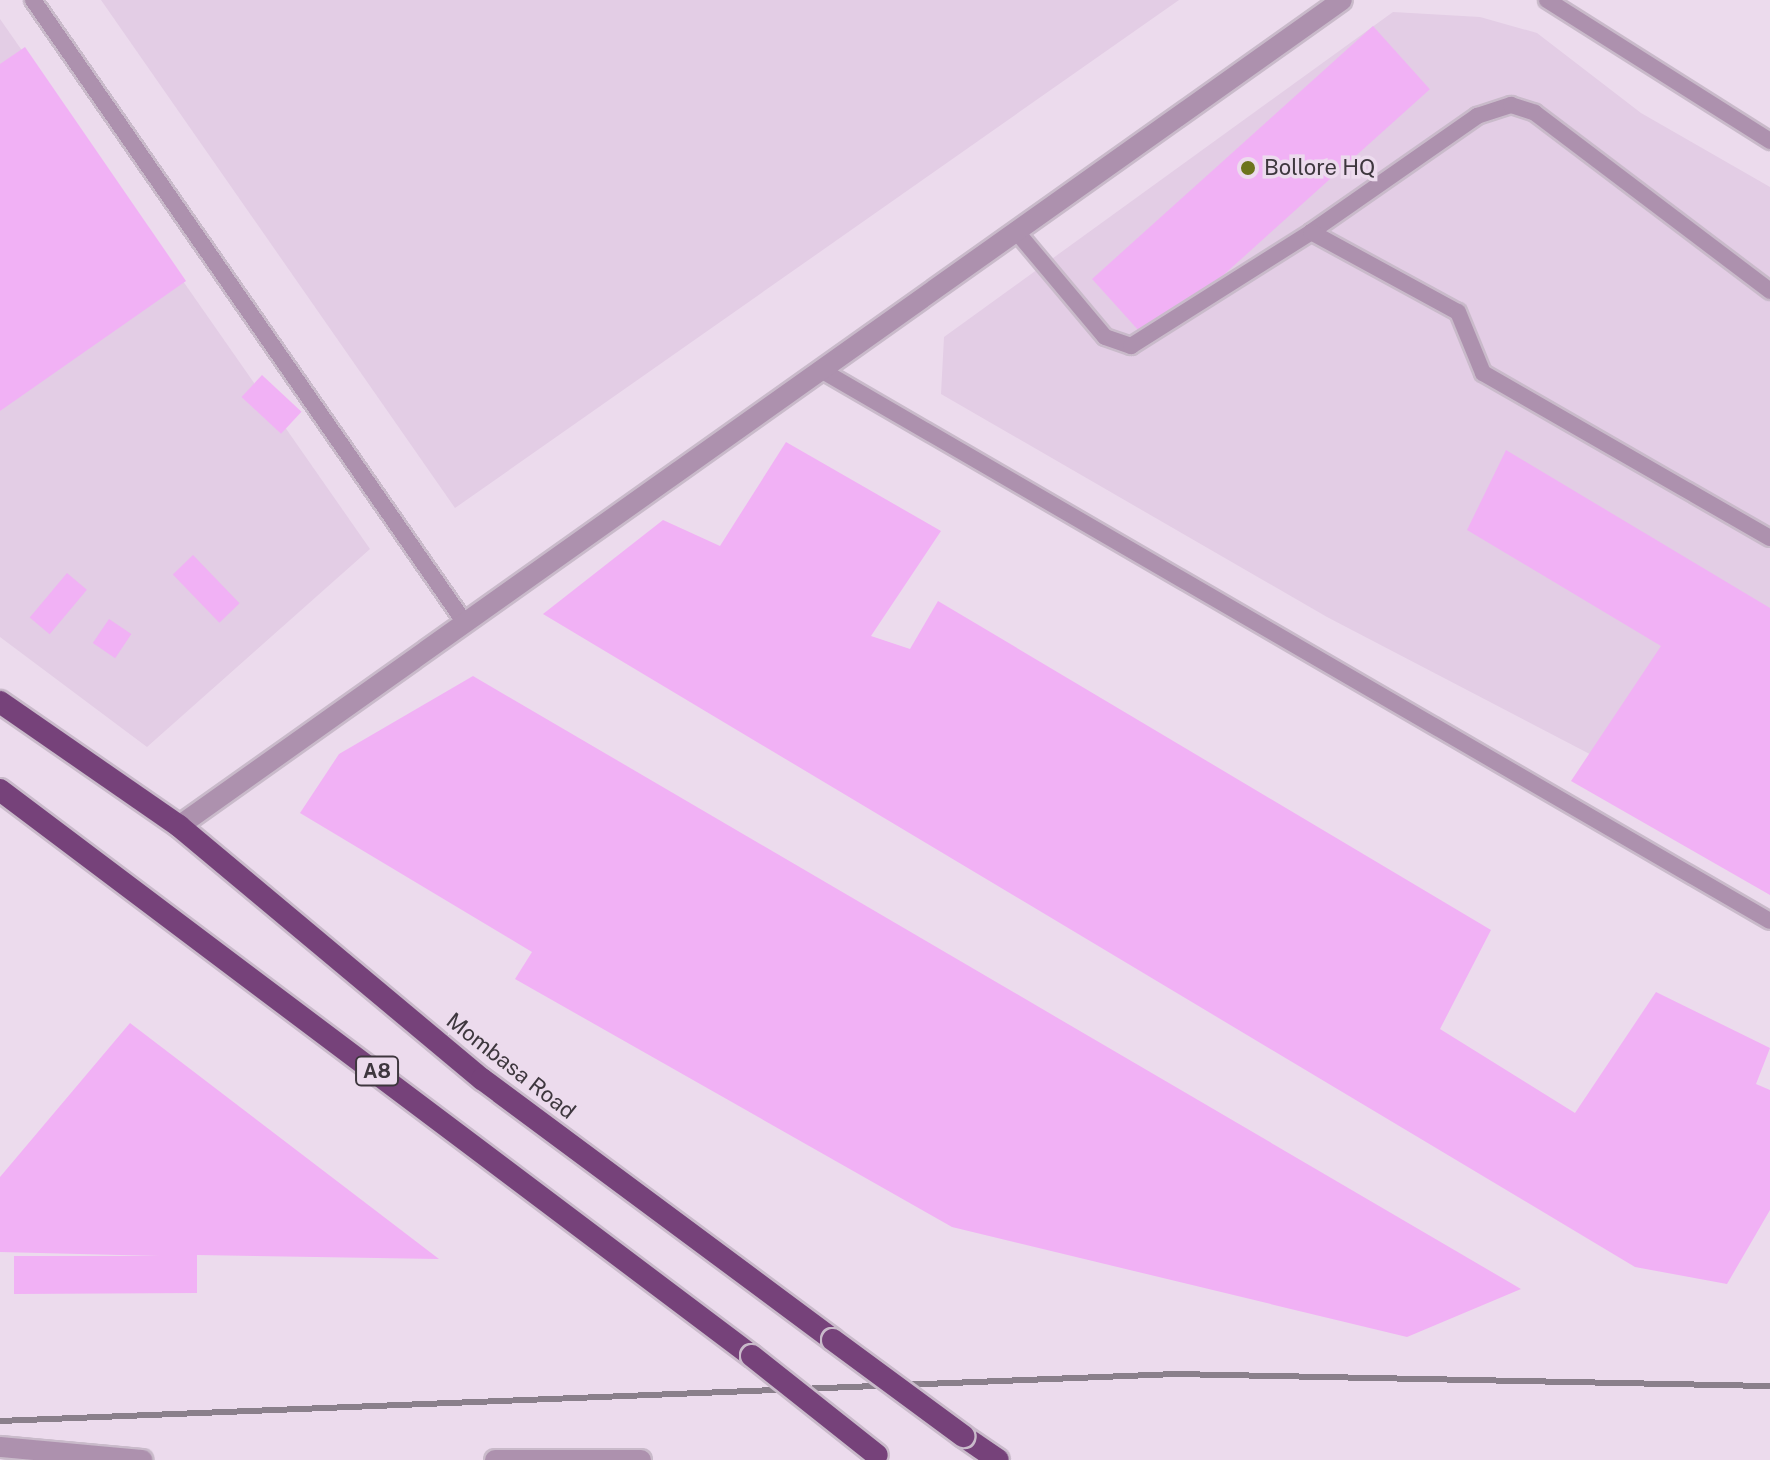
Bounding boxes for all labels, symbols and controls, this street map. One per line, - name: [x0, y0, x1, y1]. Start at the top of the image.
- place label: Bollore HQ: [1264, 155, 1376, 181]
- marker: Bollore HQ: [1239, 159, 1257, 177]
- street label: Mombasa Road: [441, 1007, 581, 1125]
- road number: A8: [355, 1055, 399, 1087]

